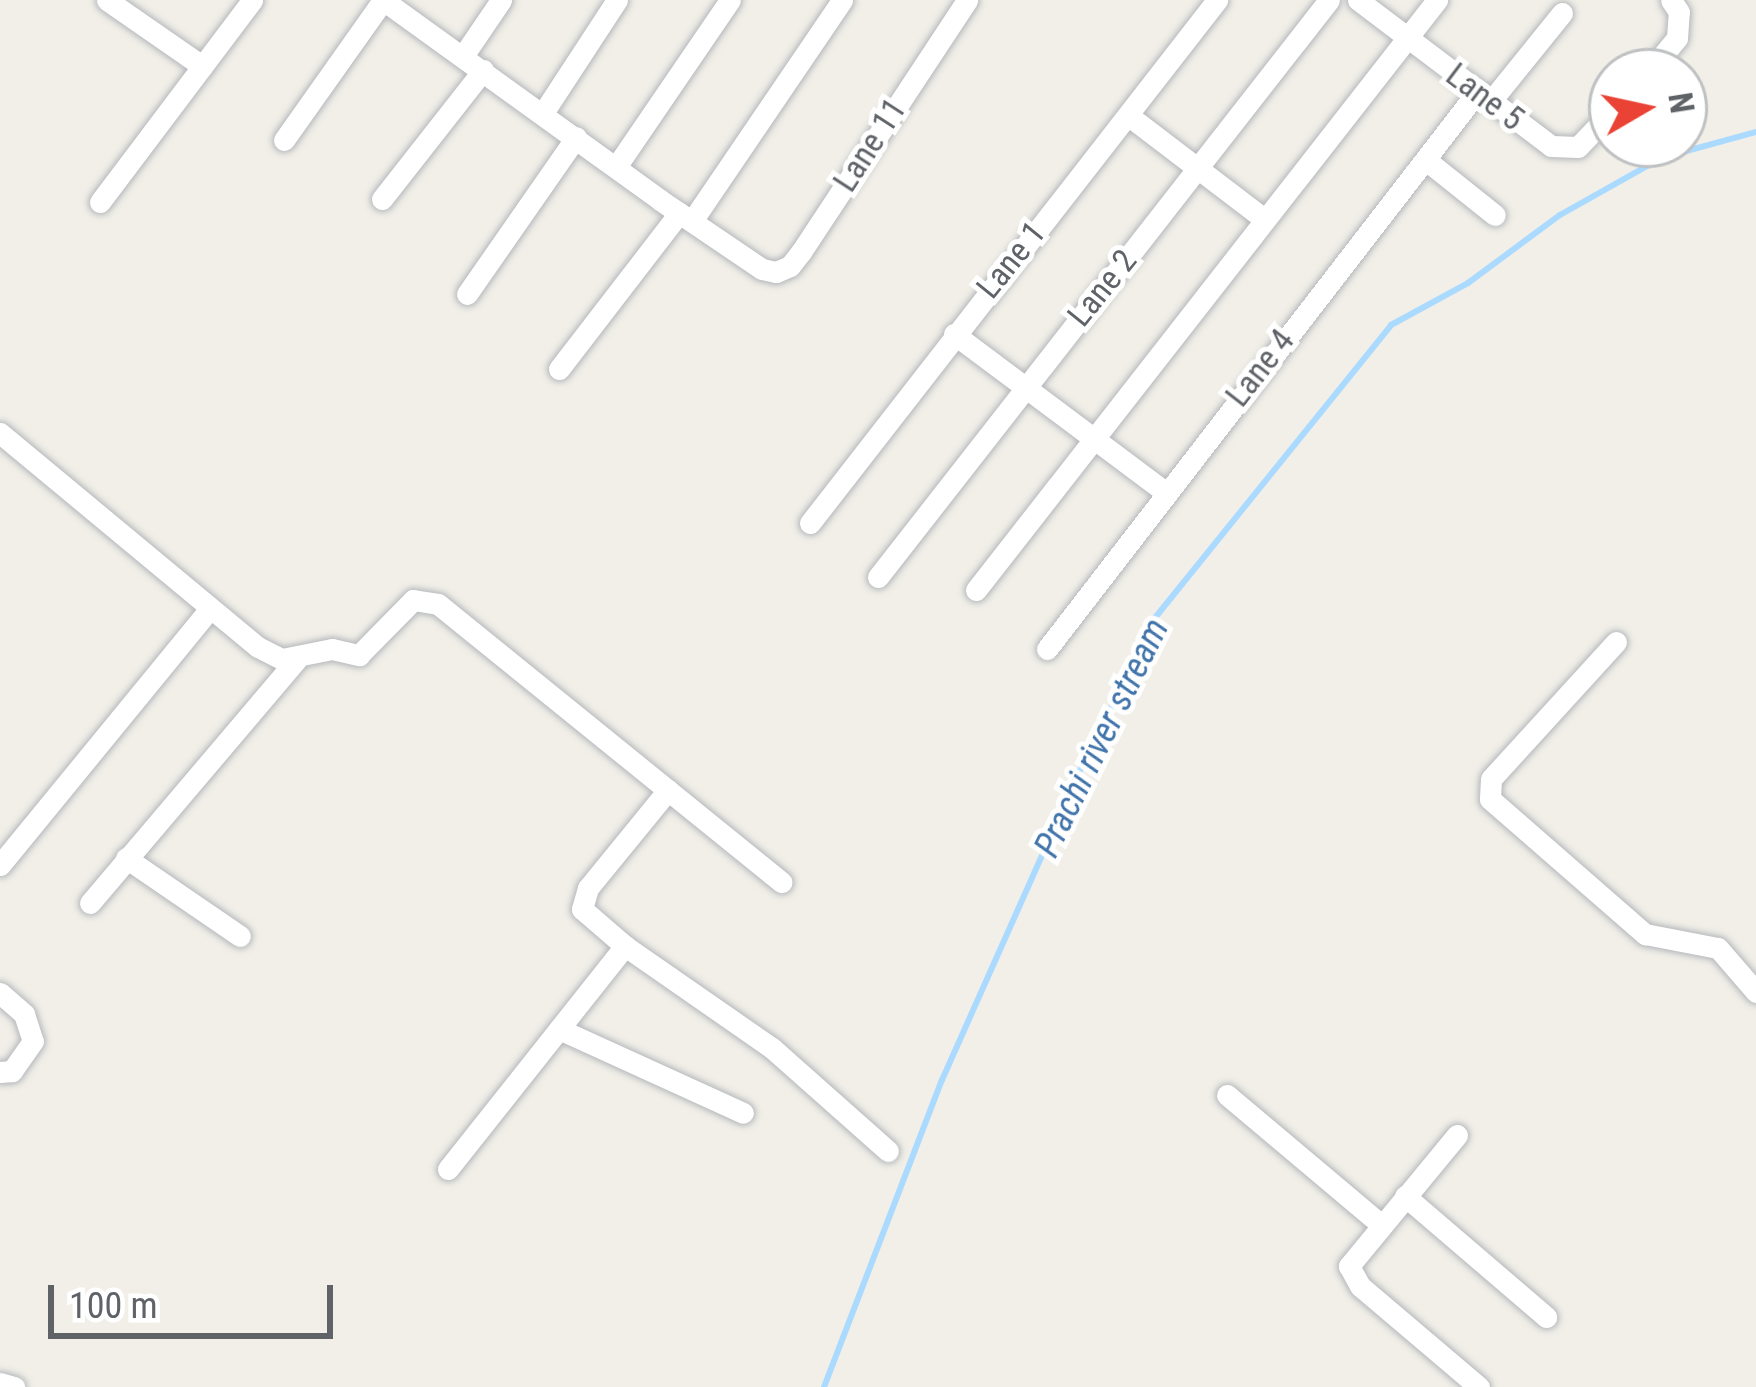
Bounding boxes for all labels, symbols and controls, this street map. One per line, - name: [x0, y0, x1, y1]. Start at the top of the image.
- north arrow: [1588, 48, 1708, 168]
- street label: Lane 5: [1438, 55, 1532, 139]
- text: N: [1660, 90, 1702, 116]
- street label: Lane 11: [825, 91, 915, 199]
- street label: Lane 1: [968, 214, 1054, 306]
- street label: Lane 2: [1059, 242, 1145, 334]
- street label: Lane 4: [1218, 322, 1302, 414]
- water label: Prachi river stream: [1026, 612, 1178, 864]
- scale bar: [54, 1261, 339, 1335]
- text: 100 m: [69, 1285, 158, 1327]

